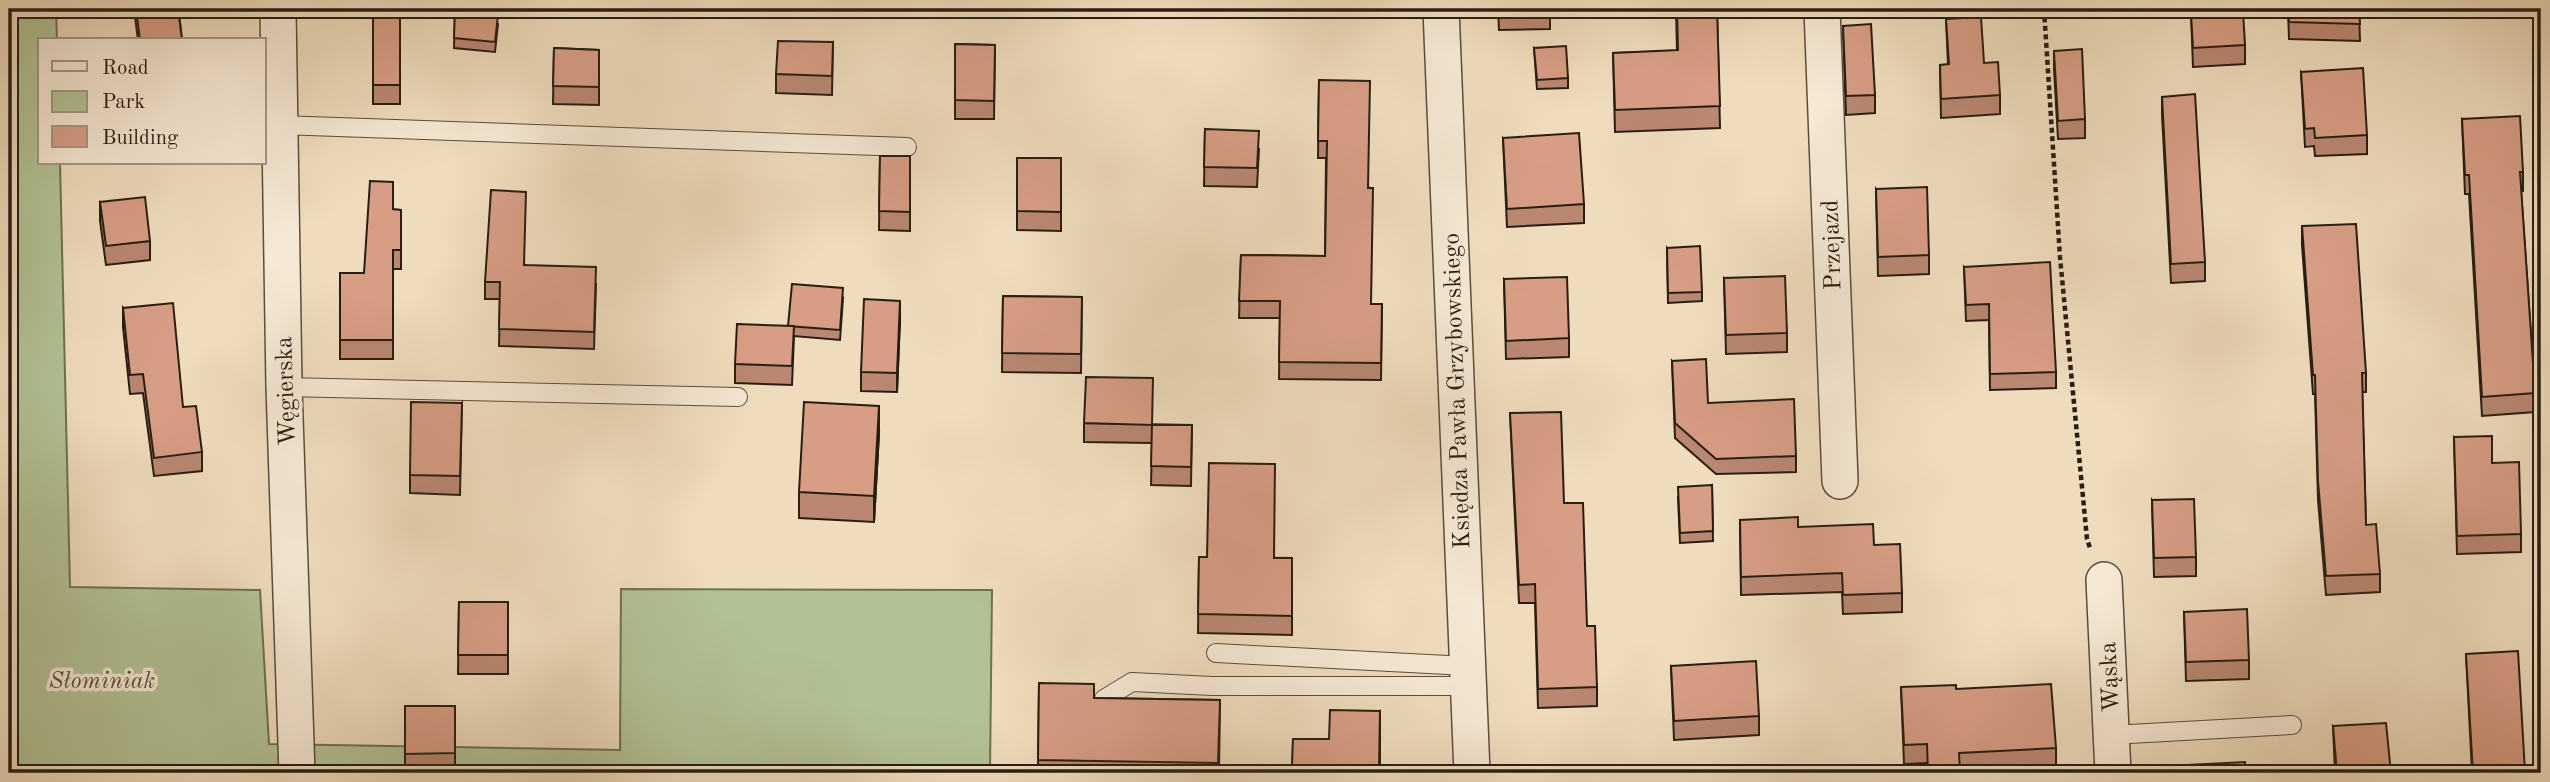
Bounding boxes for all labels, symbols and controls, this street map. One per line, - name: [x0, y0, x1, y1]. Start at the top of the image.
- legend: [38, 38, 266, 164]
- text: Road: [102, 58, 149, 79]
- text: Park: [102, 92, 145, 113]
- text: Building: [102, 128, 179, 149]
- street label: Przejazd: [1819, 199, 1847, 291]
- street label: Księdza Pawła Grzybowskiego: [1440, 232, 1476, 549]
- street label: Węgierska: [273, 336, 301, 446]
- street label: Wąska: [2097, 641, 2125, 713]
- park label: Słominiak: [49, 670, 155, 694]

